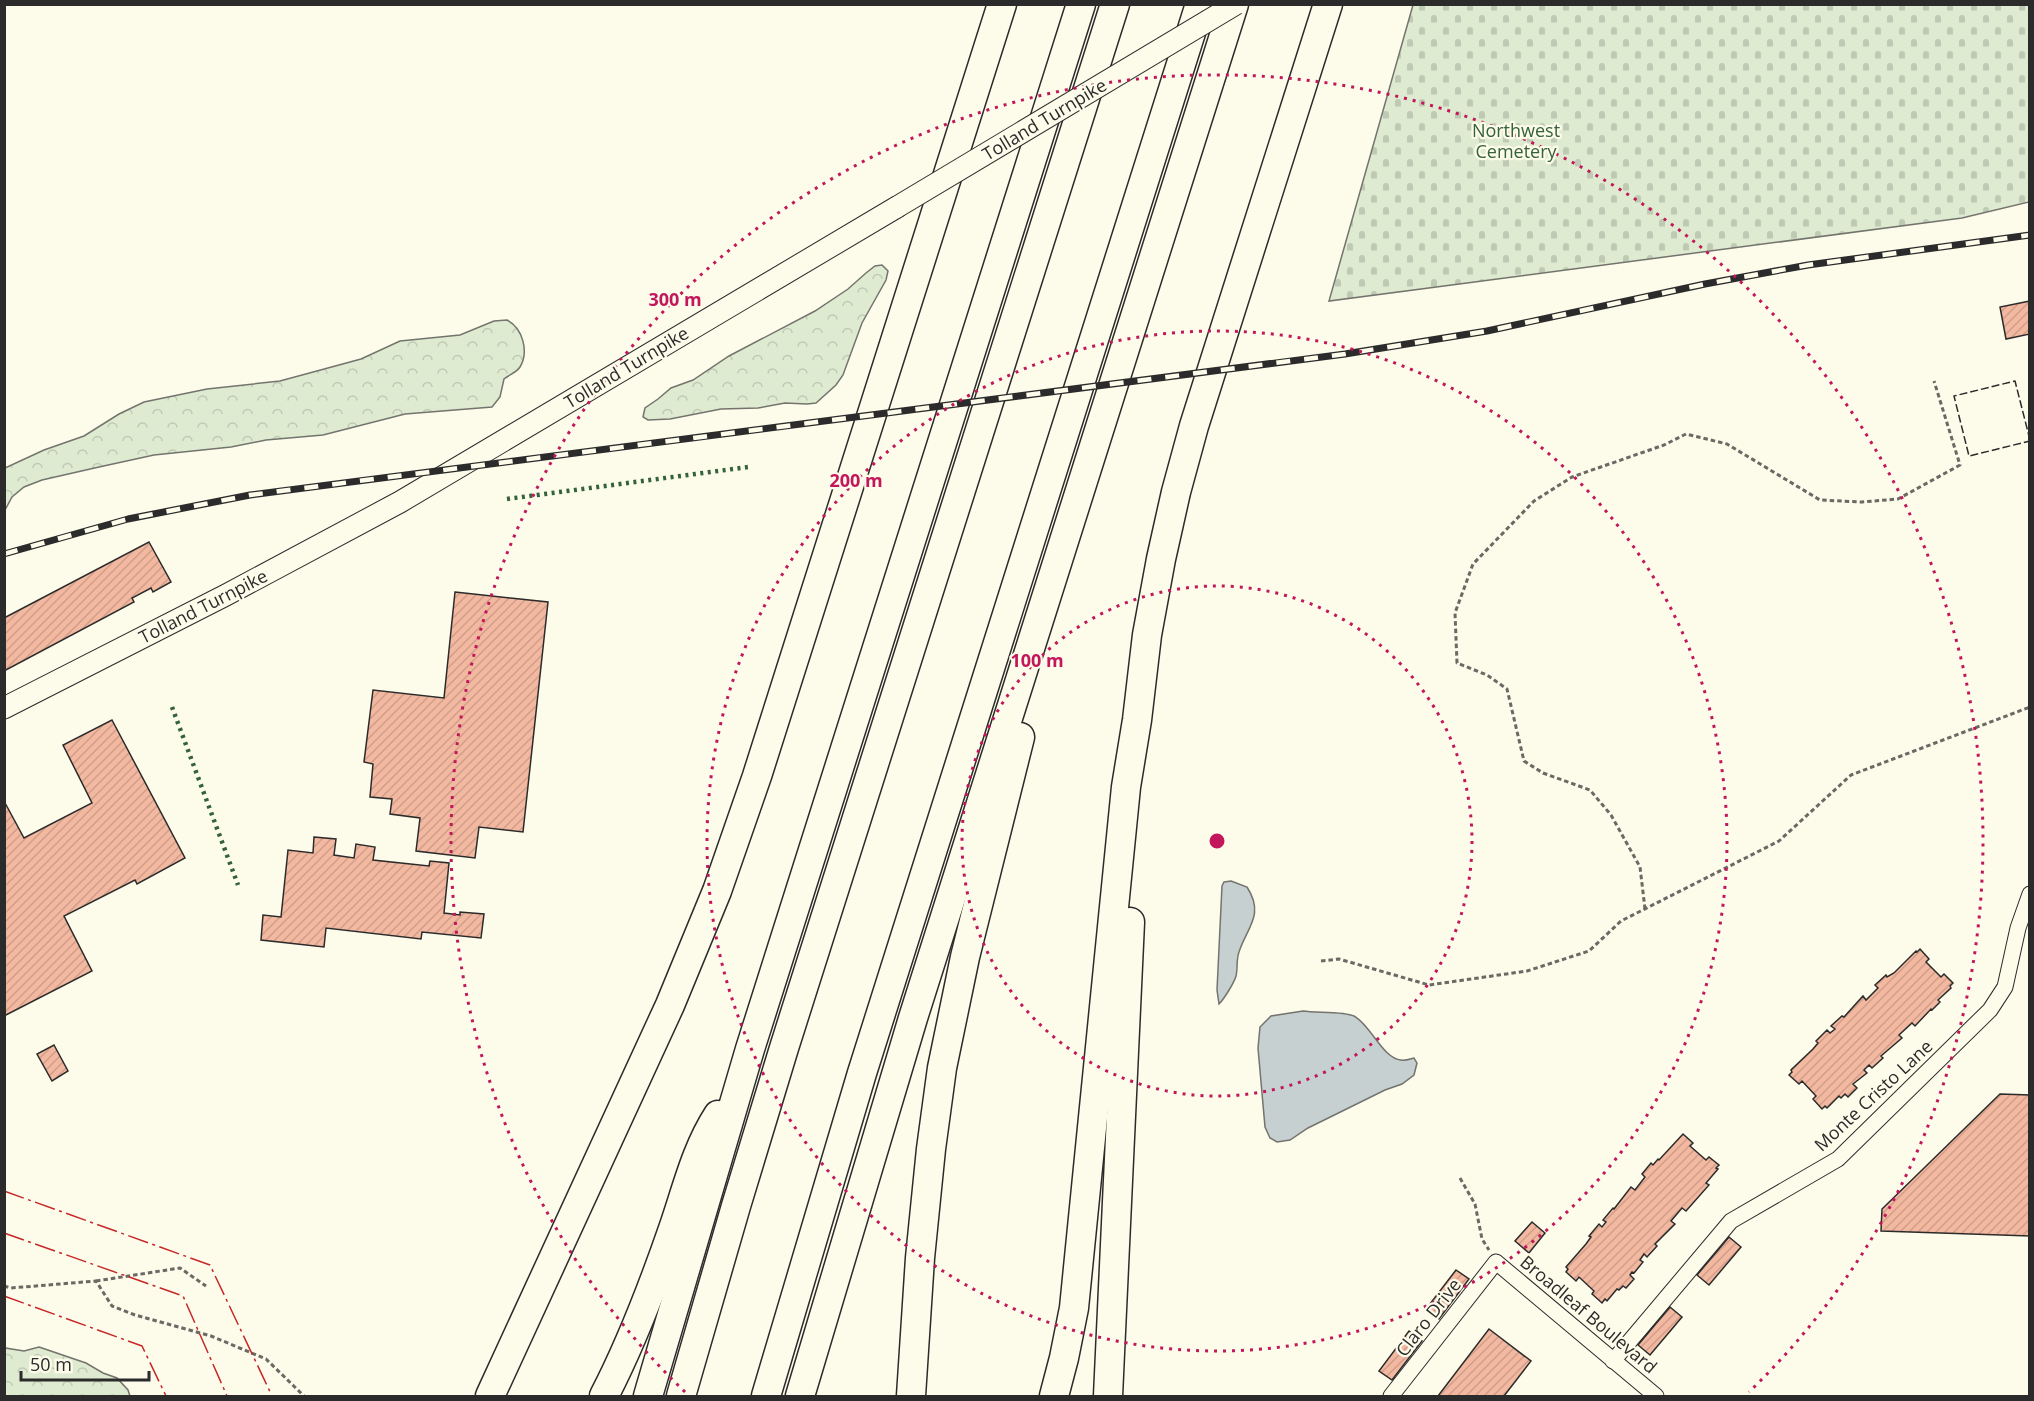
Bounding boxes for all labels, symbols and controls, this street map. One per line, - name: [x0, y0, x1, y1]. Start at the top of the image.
- street label: Tolland Turnpike: [977, 72, 1111, 166]
- park label: Northwest Cemetery: [1472, 118, 1560, 163]
- text: 300 m: [648, 287, 702, 311]
- street label: Tolland Turnpike: [559, 320, 693, 414]
- text: 200 m: [829, 468, 883, 492]
- street label: Tolland Turnpike: [135, 563, 271, 649]
- text: 100 m: [1010, 648, 1064, 672]
- centre of rings: [1207, 831, 1227, 851]
- street label: Monte Cristo Lane: [1809, 1034, 1937, 1156]
- street label: Broadleaf Boulevard: [1516, 1250, 1662, 1378]
- street label: Claro Drive: [1390, 1273, 1466, 1361]
- scale bar: [21, 1344, 148, 1382]
- text: 50 m: [30, 1352, 72, 1376]

